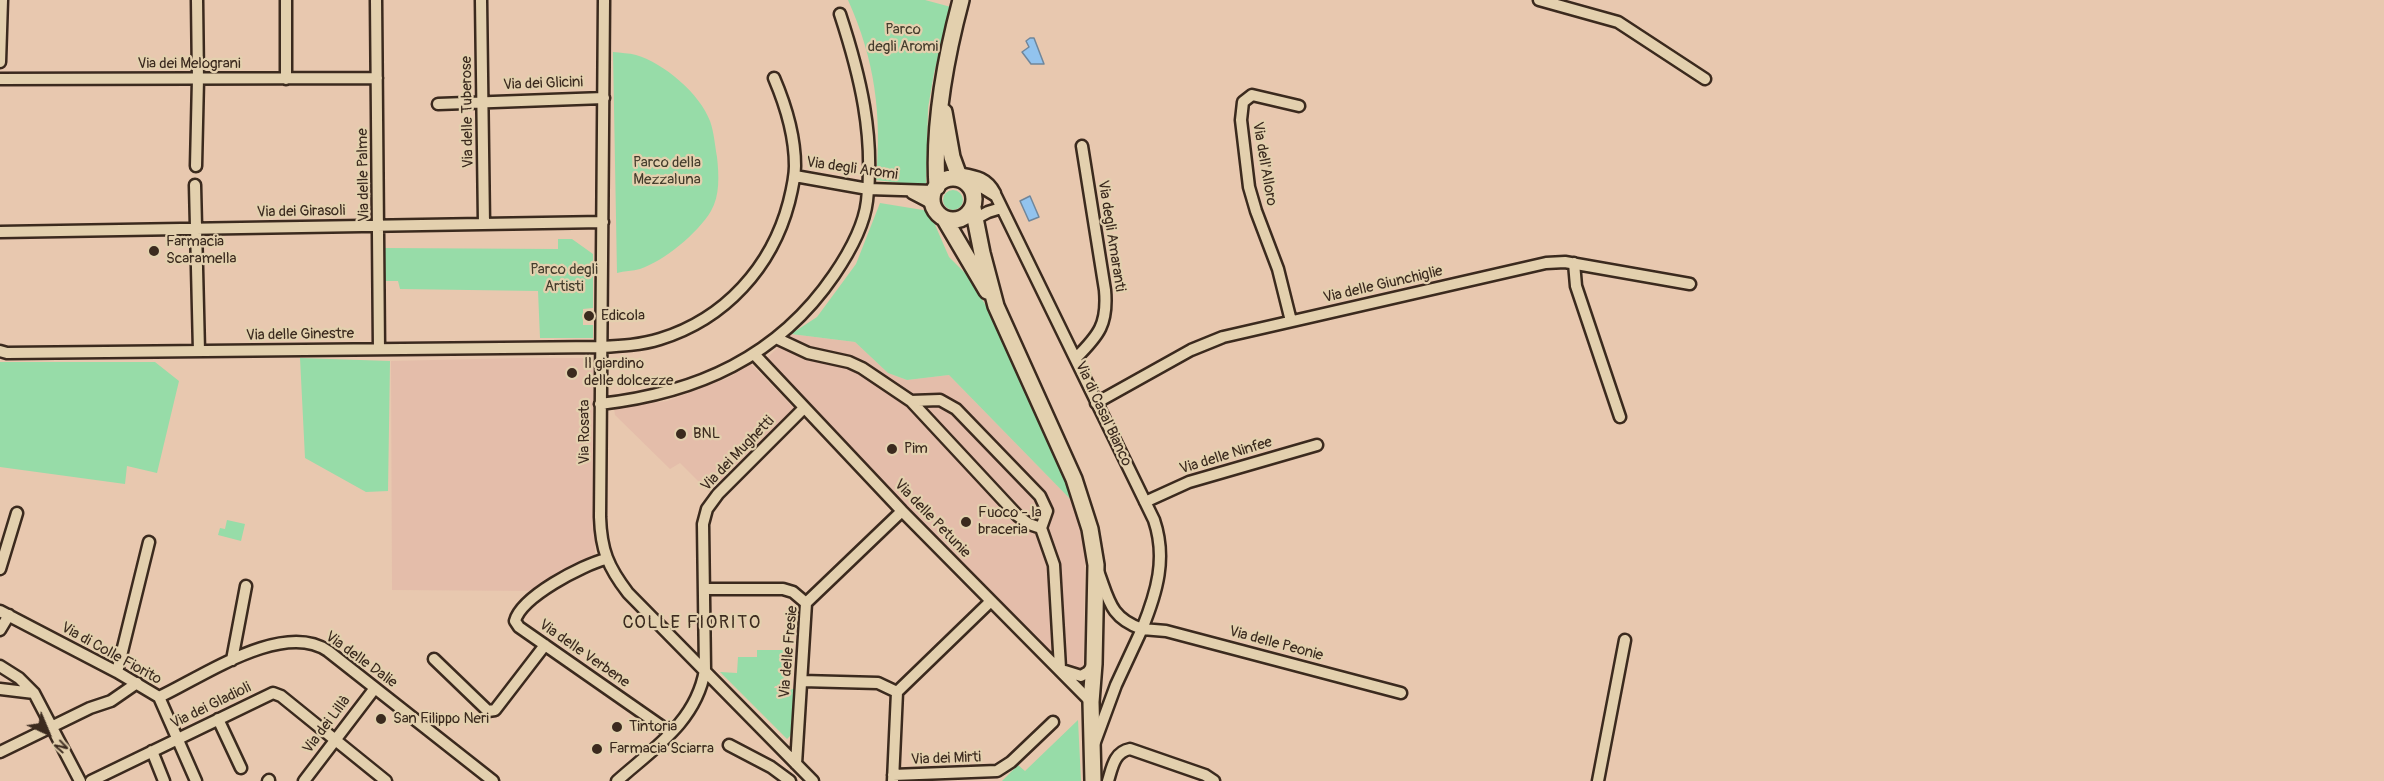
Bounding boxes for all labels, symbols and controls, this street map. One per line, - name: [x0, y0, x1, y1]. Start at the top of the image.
- park label: Parco degli Aromi: [868, 21, 938, 56]
- street label: Via dei Melograni: [137, 55, 241, 73]
- street label: Via delle Tuberose: [458, 56, 478, 168]
- street label: Via dei Glicini: [503, 74, 583, 94]
- street label: Via dell'Alloro: [1248, 121, 1280, 207]
- street label: Via delle Palme: [354, 128, 374, 222]
- park label: Parco della Mezzaluna: [633, 154, 701, 189]
- street label: Via degli Aromi: [805, 154, 899, 184]
- street label: Via degli Amaranti: [1093, 179, 1129, 293]
- street label: Via dei Girasoli: [257, 202, 345, 222]
- place label: Farmacia Scaramella: [166, 233, 236, 268]
- marker: Farmacia Scaramella: [147, 244, 161, 258]
- park label: Parco degli Artisti: [530, 261, 598, 296]
- street label: Via delle Giunchiglie: [1322, 263, 1444, 307]
- place label: Edicola: [601, 307, 645, 325]
- marker: Edicola: [582, 309, 596, 323]
- street label: Via delle Ginestre: [246, 325, 354, 345]
- place label: Il giardino delle dolcezze: [584, 355, 673, 390]
- street label: Via di Casal Bianco: [1071, 359, 1135, 469]
- marker: Il giardino delle dolcezze: [565, 366, 579, 380]
- street label: Via Rosata: [576, 400, 594, 464]
- street label: Via dei Mughetti: [698, 413, 778, 495]
- place label: BNL: [693, 425, 720, 443]
- marker: BNL: [674, 427, 688, 441]
- street label: Via delle Ninfee: [1178, 433, 1274, 479]
- place label: Pim: [904, 440, 928, 458]
- marker: Pim: [885, 442, 899, 456]
- street label: Via delle Petunie: [890, 476, 974, 562]
- place label: Fuoco - la braceria: [978, 504, 1042, 539]
- marker: Fuoco - la braceria: [959, 515, 973, 529]
- street label: Via delle Fresie: [776, 605, 802, 699]
- district label: COLLE FIORITO: [622, 612, 762, 634]
- street label: Via delle Verbene: [535, 616, 633, 692]
- street label: Via di Colle Fiorito: [58, 619, 164, 689]
- street label: Via delle Peonie: [1227, 623, 1325, 665]
- street label: Via delle Dalie: [321, 628, 401, 692]
- street label: Via dei Gladioli: [168, 679, 254, 733]
- street label: Via dei Lillà: [299, 692, 355, 758]
- north arrow: [18, 703, 78, 763]
- place label: San Filippo Neri: [393, 710, 489, 728]
- marker: San Filippo Neri: [374, 712, 388, 726]
- place label: Tintoria: [629, 718, 677, 736]
- marker: Tintoria: [610, 720, 624, 734]
- text: N: [50, 735, 71, 757]
- place label: Farmacia Sciarra: [609, 740, 714, 758]
- marker: Farmacia Sciarra: [590, 742, 604, 756]
- street label: Via dei Mirti: [911, 749, 981, 769]

